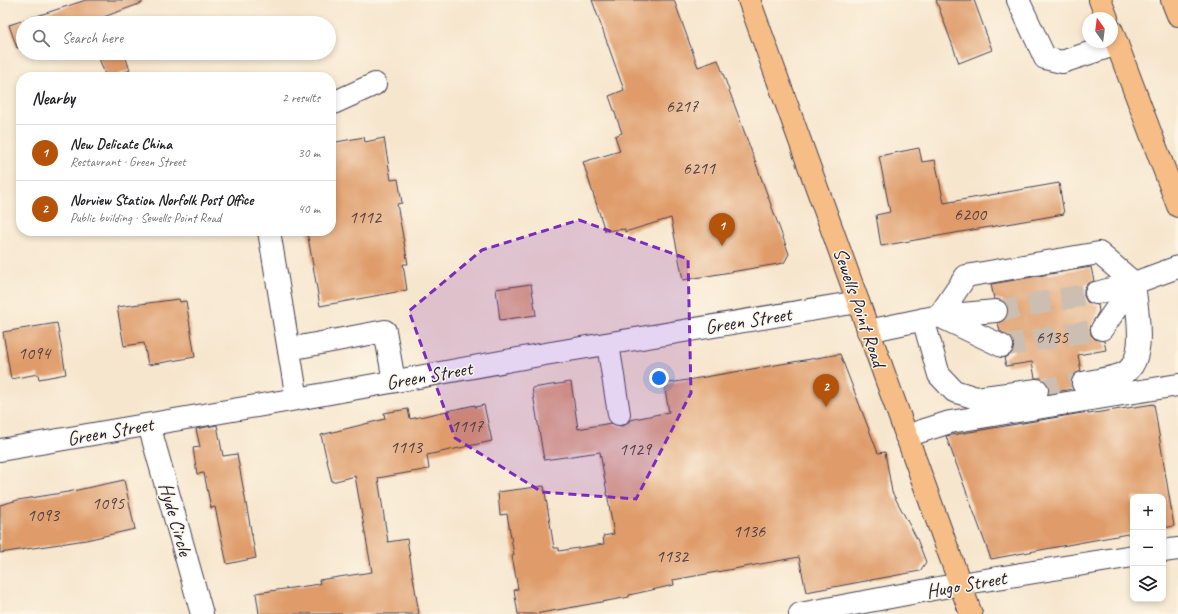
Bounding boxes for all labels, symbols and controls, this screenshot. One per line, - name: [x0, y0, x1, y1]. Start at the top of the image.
- north arrow: [1082, 12, 1118, 48]
- search box: [16, 16, 336, 60]
- icon: search: [30, 27, 52, 49]
- text: Search here: [62, 29, 123, 48]
- text: Nearby: [32, 88, 75, 109]
- text: 2 results: [282, 90, 320, 106]
- house number: 6217: [666, 95, 699, 117]
- text: New Delicate China: [70, 135, 172, 154]
- text: 1: [42, 145, 48, 161]
- text: 30 m: [298, 145, 320, 161]
- text: Restaurant · Green Street: [70, 154, 186, 170]
- house number: 6211: [683, 157, 716, 179]
- text: Norview Station Norfolk Post Office: [70, 191, 253, 210]
- text: 2: [42, 201, 48, 217]
- text: 40 m: [298, 201, 320, 217]
- house number: 6200: [954, 203, 988, 225]
- house number: 1112: [349, 206, 383, 228]
- text: Public building · Sewells Point Road: [70, 210, 221, 226]
- pin: 1: [709, 213, 735, 246]
- street label: Sewells Point Road: [828, 244, 893, 373]
- street label: Green Street: [703, 301, 795, 340]
- house number: 6135: [1036, 326, 1069, 348]
- house number: 1094: [18, 342, 52, 364]
- street label: Green Street: [384, 355, 476, 395]
- your location: [649, 368, 669, 388]
- pin: 2: [813, 374, 839, 407]
- street label: Green Street: [65, 411, 157, 451]
- house number: 1117: [451, 415, 484, 437]
- house number: 1113: [390, 436, 424, 458]
- house number: 1129: [619, 438, 653, 460]
- street label: Hyde Circle: [153, 480, 198, 560]
- house number: 1095: [92, 492, 125, 514]
- map controls: [1130, 494, 1166, 602]
- button: +: [1130, 494, 1166, 530]
- house number: 1093: [27, 504, 61, 526]
- house number: 1136: [733, 520, 766, 542]
- button: −: [1130, 530, 1166, 566]
- house number: 1132: [656, 545, 690, 567]
- street label: Hugo Street: [924, 565, 1010, 604]
- button: layers: [1130, 566, 1166, 602]

